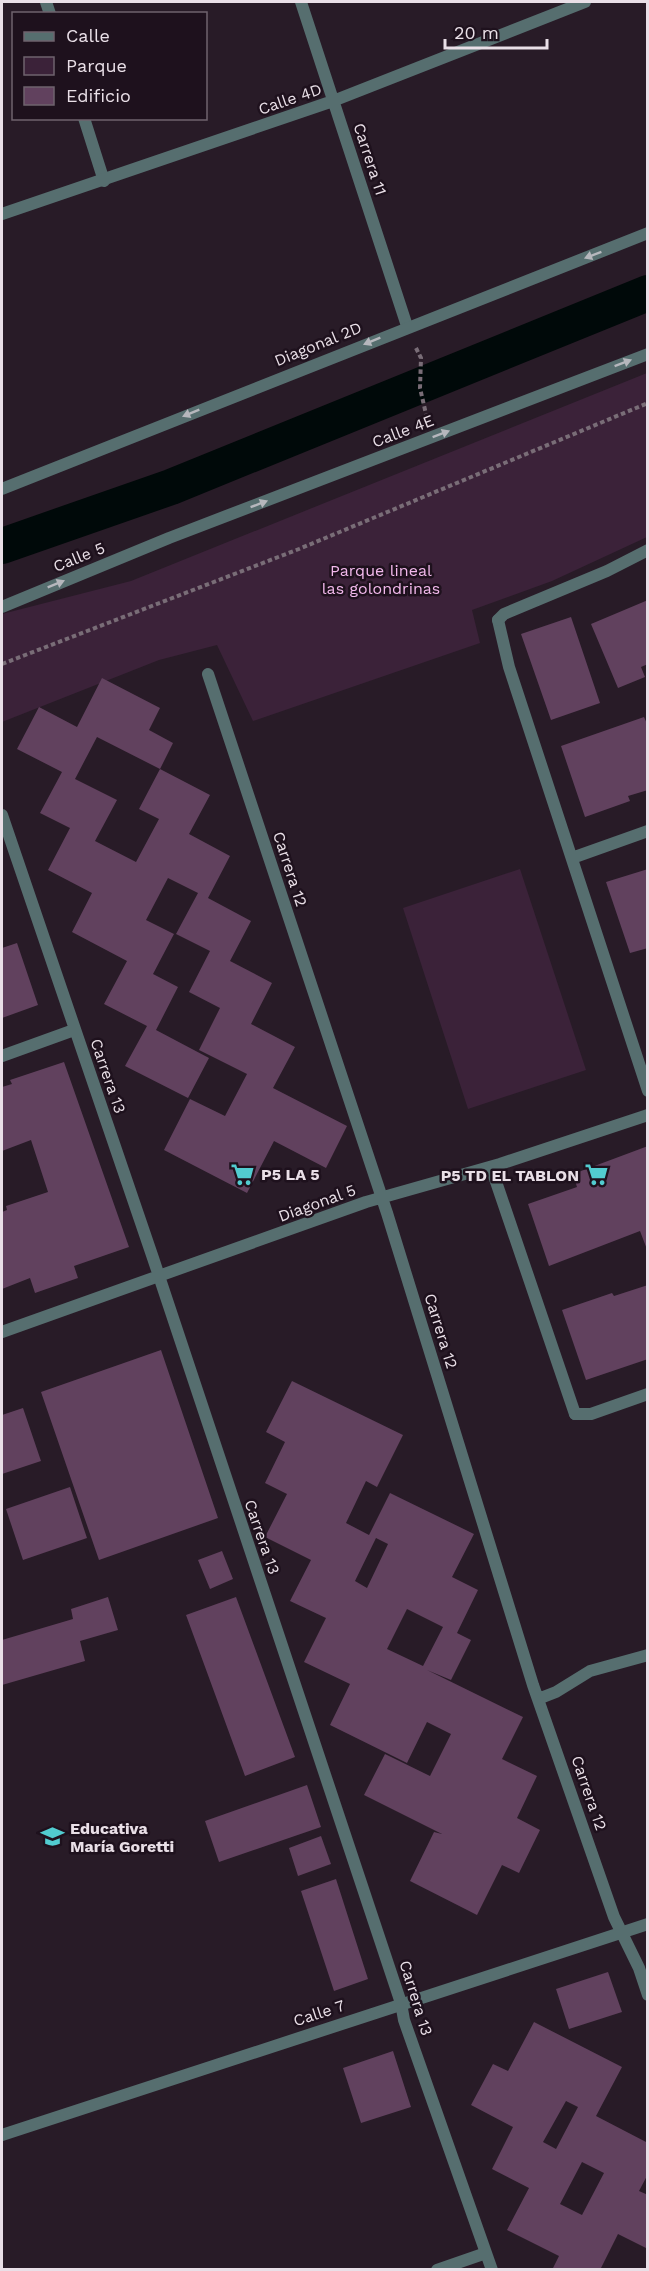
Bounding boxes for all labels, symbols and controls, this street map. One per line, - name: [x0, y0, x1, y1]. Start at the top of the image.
- legend: [12, 12, 207, 120]
- scale bar: [445, 12, 547, 50]
- text: 20 m: [454, 22, 499, 43]
- text: Calle: [66, 25, 110, 46]
- text: Parque: [66, 55, 127, 76]
- street label: Calle 4D: [256, 79, 324, 119]
- text: Edificio: [66, 85, 131, 106]
- street label: Carrera 11: [349, 121, 391, 197]
- one-way arrow: [584, 250, 602, 260]
- street label: Diagonal 2D: [272, 318, 364, 370]
- one-way arrow: [363, 336, 381, 346]
- one-way arrow: [614, 358, 632, 367]
- one-way arrow: [182, 409, 200, 418]
- street label: Calle 4E: [369, 411, 437, 451]
- one-way arrow: [433, 429, 451, 439]
- one-way arrow: [251, 499, 269, 509]
- street label: Calle 5: [50, 538, 108, 576]
- park label: Parque lineal las golondrinas: [322, 561, 440, 598]
- one-way arrow: [47, 579, 65, 589]
- street label: Carrera 12: [269, 829, 311, 909]
- street label: Carrera 13: [86, 1036, 130, 1116]
- supermarket icon: P5 LA 5: [230, 1161, 256, 1187]
- supermarket icon: P5 TD EL TABLON: [584, 1162, 610, 1188]
- place label: P5 LA 5: [261, 1165, 320, 1184]
- place label: P5 TD EL TABLON: [441, 1166, 579, 1185]
- street label: Diagonal 5: [276, 1180, 358, 1226]
- street label: Carrera 12: [421, 1291, 461, 1371]
- street label: Carrera 13: [240, 1497, 284, 1577]
- street label: Carrera 12: [567, 1753, 611, 1833]
- place label: Educativa María Goretti: [70, 1819, 174, 1856]
- school or university icon: Educativa María Goretti: [39, 1824, 65, 1850]
- street label: Carrera 13: [396, 1958, 436, 2038]
- street label: Calle 7: [291, 1996, 347, 2030]

